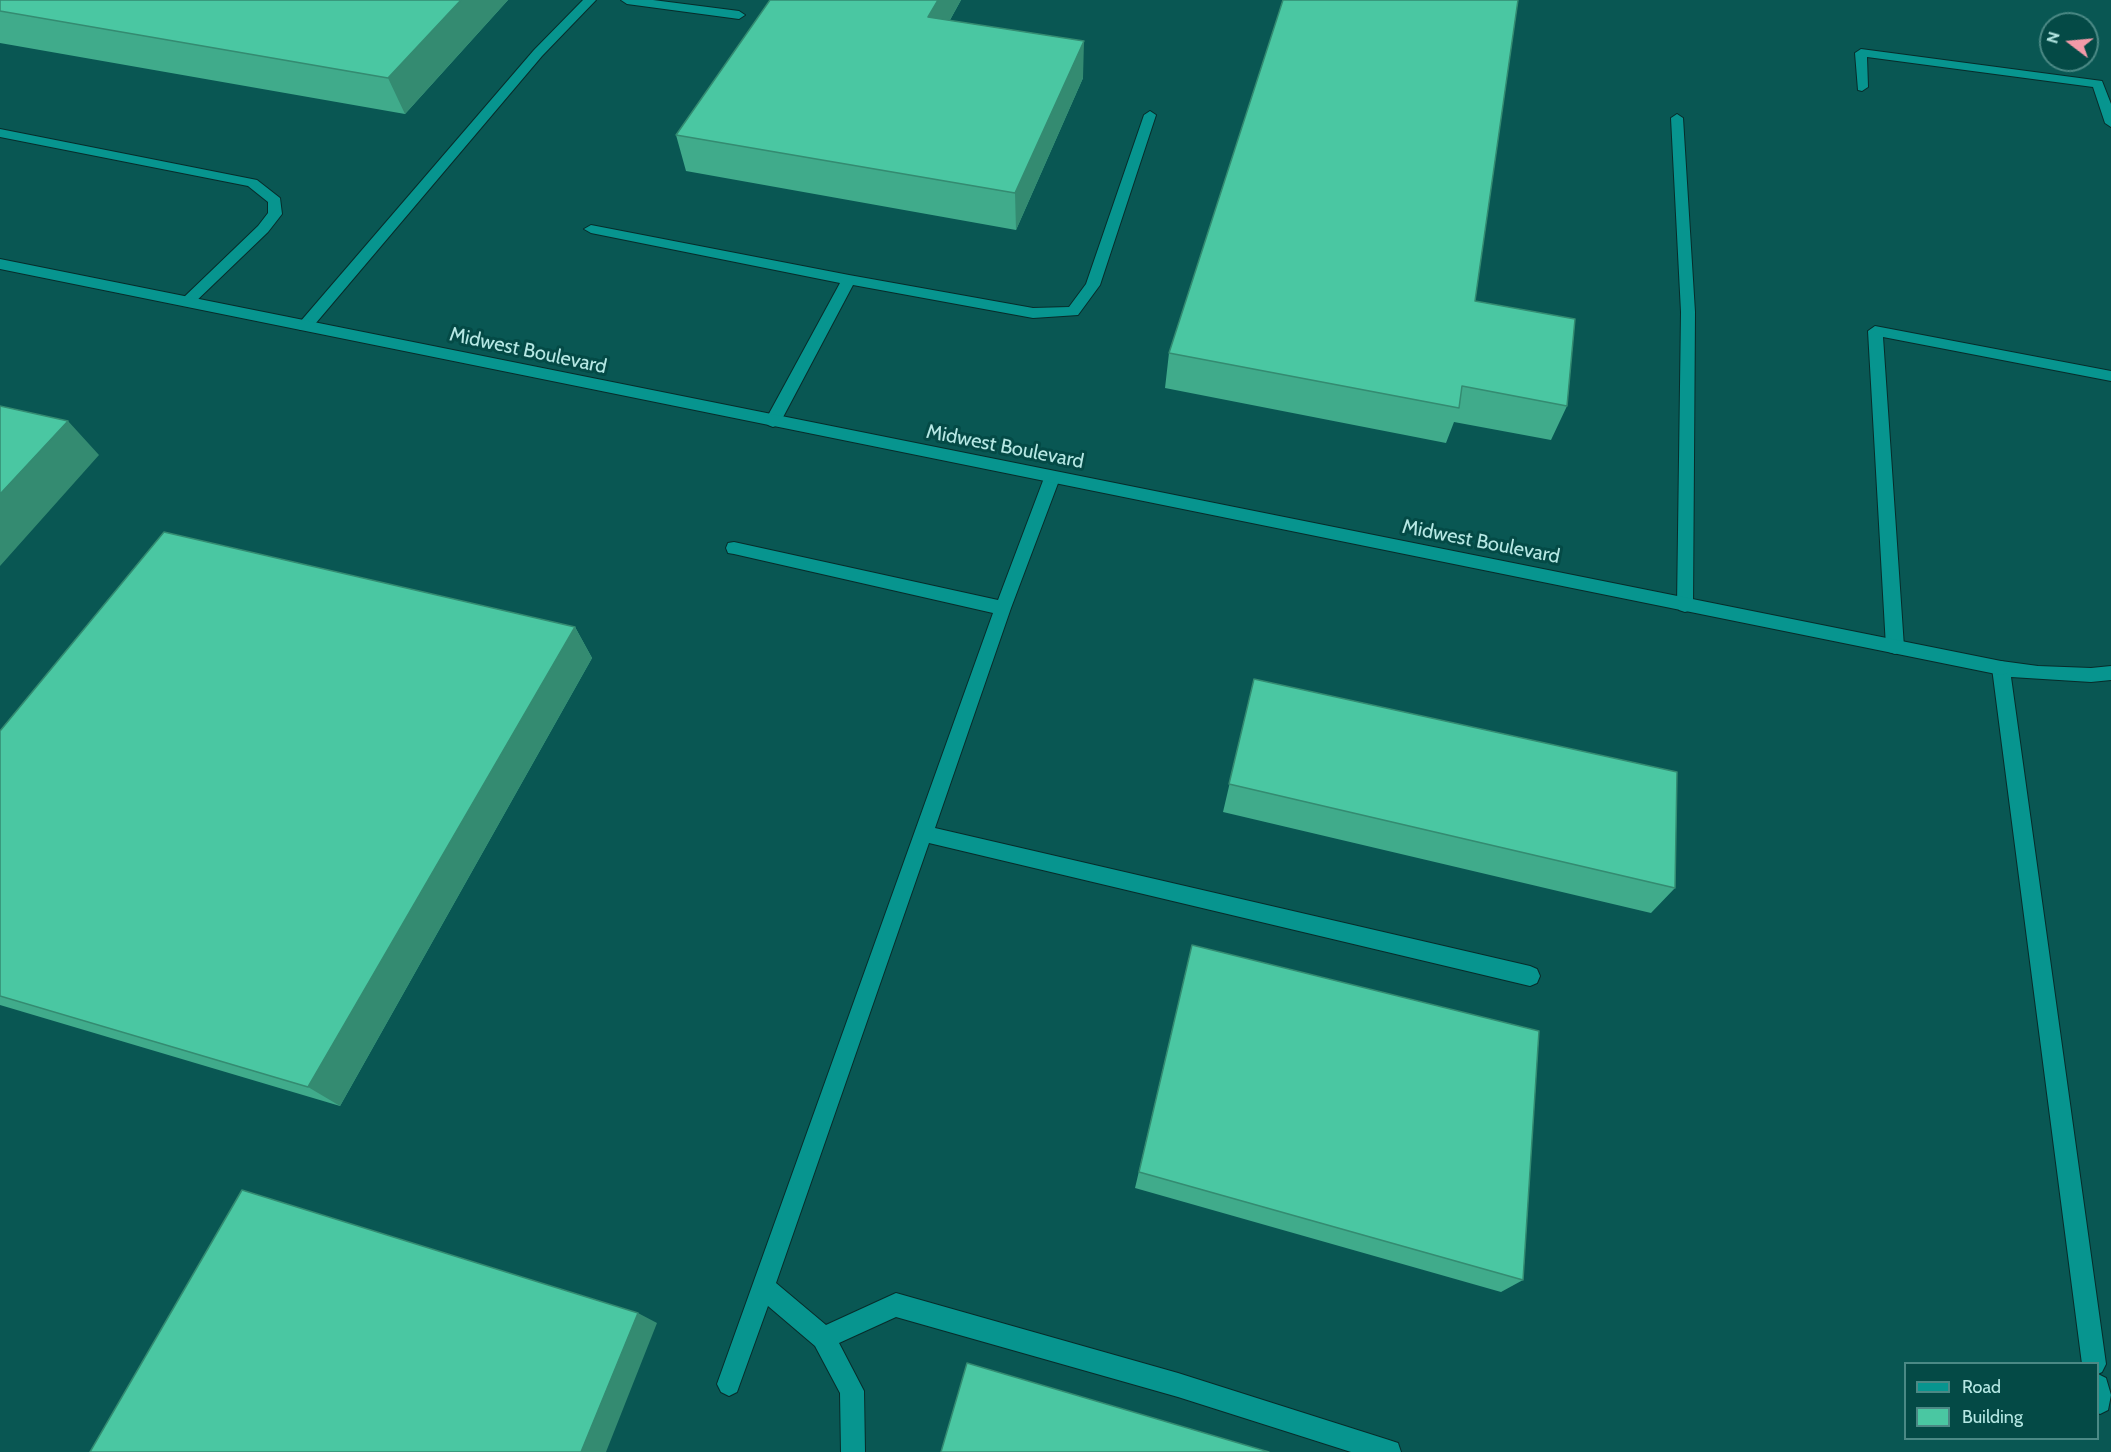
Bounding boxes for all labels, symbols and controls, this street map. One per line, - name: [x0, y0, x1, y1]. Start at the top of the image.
- north arrow: [2039, 12, 2099, 72]
- text: N: [2042, 29, 2064, 46]
- street label: Midwest Boulevard: [447, 323, 609, 379]
- street label: Midwest Boulevard: [924, 420, 1086, 474]
- street label: Midwest Boulevard: [1400, 515, 1562, 569]
- legend: [1904, 1362, 2099, 1440]
- text: Road: [1962, 1376, 2001, 1398]
- text: Building: [1962, 1406, 2023, 1428]

